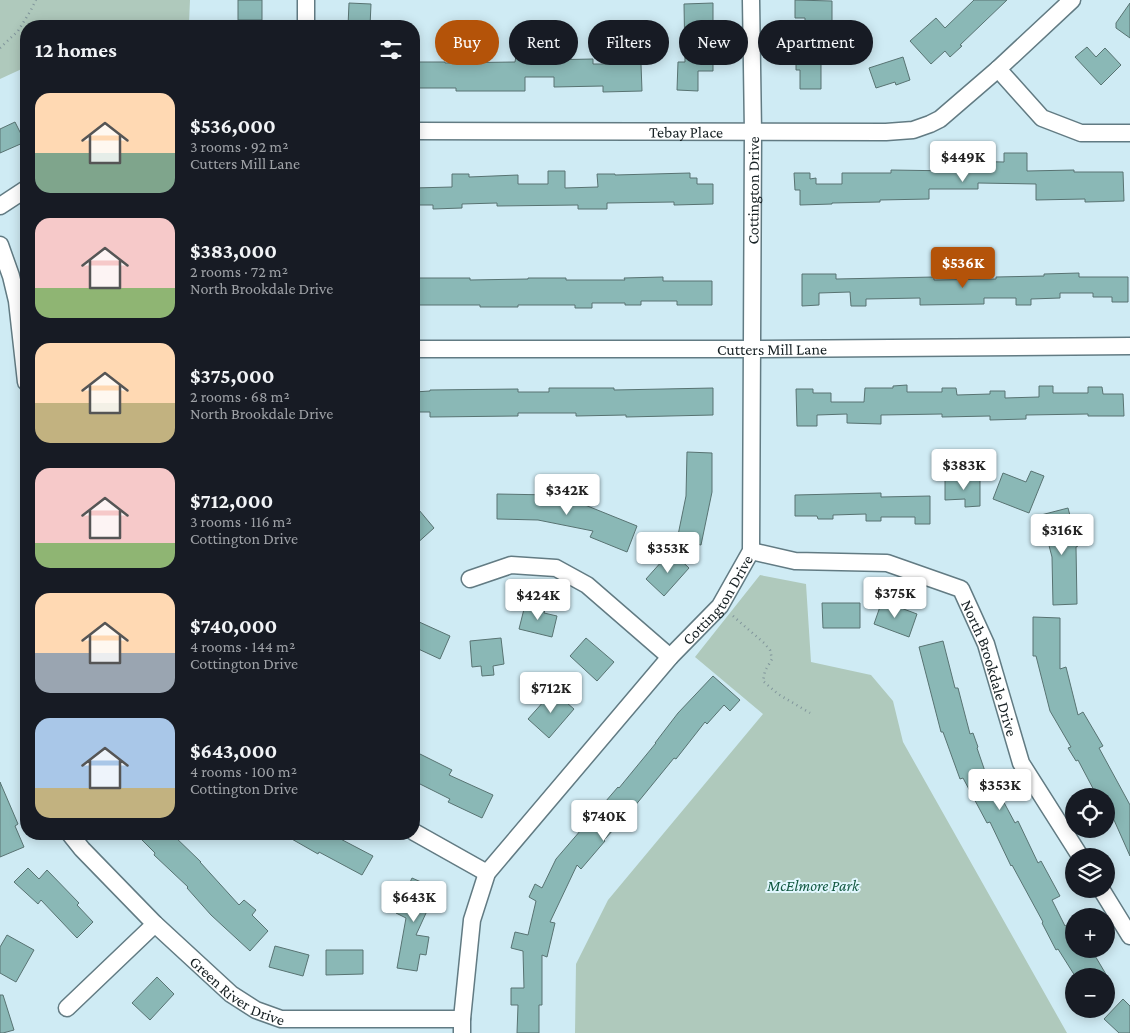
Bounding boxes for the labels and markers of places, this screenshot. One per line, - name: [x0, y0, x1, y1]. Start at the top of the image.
- pin: $449K: [928, 140, 998, 183]
- pin: $536K: [928, 246, 998, 289]
- pin: $383K: [929, 448, 999, 491]
- pin: $342K: [532, 474, 602, 516]
- pin: $316K: [1027, 514, 1097, 556]
- pin: $353K: [633, 532, 703, 574]
- pin: $375K: [860, 576, 930, 619]
- pin: $424K: [503, 578, 573, 621]
- pin: $712K: [516, 672, 586, 714]
- pin: $353K: [965, 768, 1035, 811]
- pin: $740K: [569, 800, 639, 842]
- pin: $643K: [379, 880, 449, 923]

